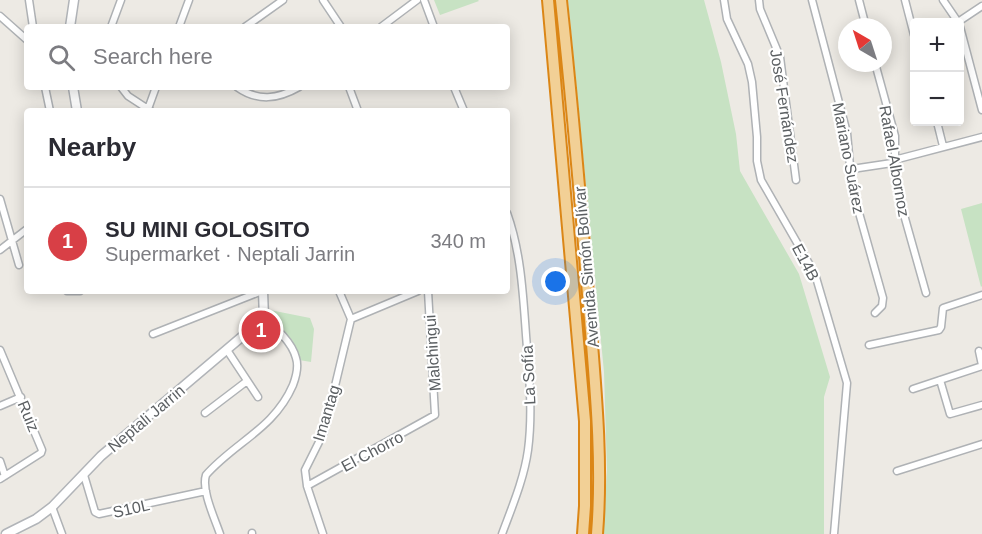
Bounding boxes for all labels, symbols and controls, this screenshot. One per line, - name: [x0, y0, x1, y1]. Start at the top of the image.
- north arrow: [838, 18, 892, 72]
- map controls: [910, 18, 964, 126]
- button: +: [910, 18, 964, 72]
- search box: [24, 24, 510, 90]
- icon: search: [45, 41, 78, 74]
- text: Search here: [93, 44, 213, 69]
- street label: José Fernández: [767, 48, 802, 164]
- button: −: [910, 72, 964, 126]
- street label: Mariano Suárez: [829, 101, 868, 215]
- street label: Rafael Albornoz: [876, 104, 913, 218]
- text: Nearby: [48, 132, 136, 162]
- street label: Avenida Simón Bolívar: [571, 185, 602, 348]
- text: SU MINI GOLOSITO: [105, 217, 310, 242]
- text: 1: [62, 230, 73, 252]
- text: 340 m: [430, 230, 486, 252]
- street label: E14B: [789, 241, 822, 284]
- text: Supermarket · Neptali Jarrin: [105, 243, 355, 265]
- your location: [541, 267, 570, 296]
- pin: 1: [242, 308, 280, 352]
- street label: Malchingui: [421, 314, 444, 392]
- street label: La Sofía: [518, 345, 539, 405]
- street label: Neptali Jarrin: [105, 382, 188, 455]
- street label: Imantag: [310, 383, 343, 443]
- street label: Ruiz: [14, 398, 43, 434]
- street label: El Chorro: [338, 428, 406, 475]
- street label: S10L: [111, 496, 151, 521]

